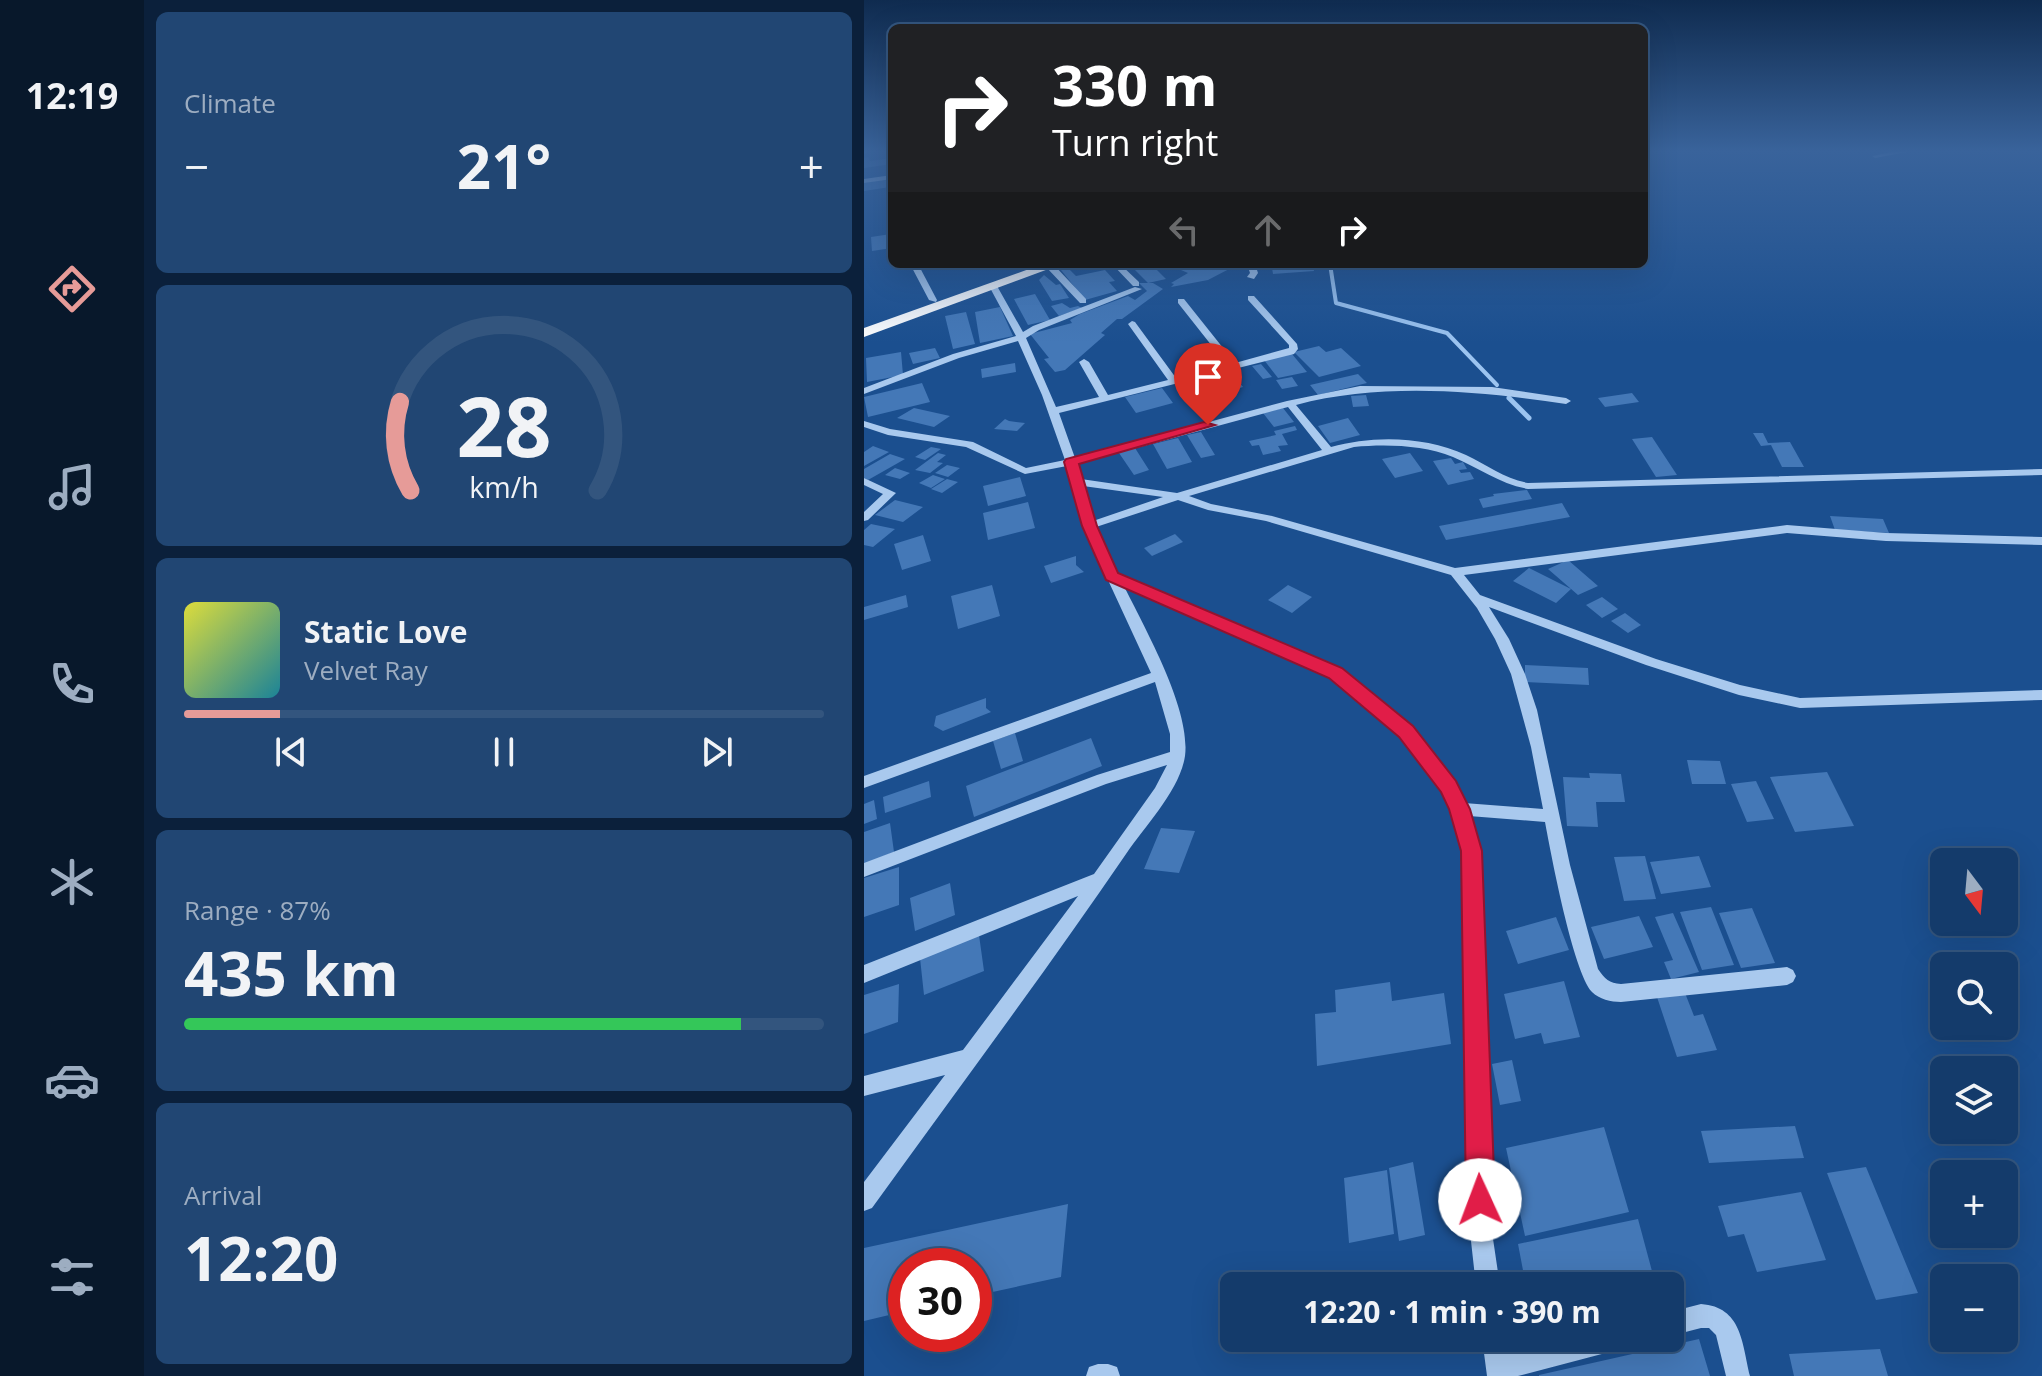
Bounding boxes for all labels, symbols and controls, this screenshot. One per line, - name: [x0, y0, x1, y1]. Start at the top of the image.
- text: 330 m: [1052, 46, 1218, 122]
- icon: right: [920, 56, 1024, 160]
- text: 12:19: [26, 71, 118, 120]
- text: Climate: [184, 85, 276, 121]
- text: Turn right: [1052, 118, 1218, 167]
- text: 21°: [457, 125, 551, 207]
- text: −: [184, 136, 209, 196]
- text: +: [799, 136, 824, 196]
- icon: left: [1162, 208, 1206, 252]
- icon: ahead: [1246, 208, 1290, 252]
- icon: right: [1330, 208, 1374, 252]
- icon: directions: [44, 261, 100, 317]
- pin: [1174, 343, 1242, 425]
- icon: arrive: [1186, 355, 1230, 399]
- text: 28: [456, 368, 552, 481]
- icon: music: [44, 459, 100, 515]
- text: km/h: [469, 467, 539, 506]
- text: Static Love: [304, 611, 467, 652]
- text: Velvet Ray: [304, 652, 428, 688]
- icon: phone: [44, 656, 100, 712]
- icon: previous: [269, 730, 313, 774]
- icon: pause: [482, 730, 526, 774]
- icon: next: [695, 730, 739, 774]
- north arrow: [1930, 848, 2018, 936]
- map controls: [1930, 848, 2018, 1352]
- icon: climate: [44, 854, 100, 910]
- text: Range · 87%: [184, 892, 331, 928]
- text: 435 km: [184, 932, 399, 1014]
- button: search: [1930, 952, 2018, 1040]
- icon: car: [44, 1052, 100, 1108]
- button: layers: [1930, 1056, 2018, 1144]
- position arrow: [1438, 1158, 1522, 1242]
- button: +: [1930, 1160, 2018, 1248]
- text: Arrival: [184, 1177, 262, 1213]
- text: 12:20: [184, 1217, 338, 1299]
- speed limit sign: 30: [888, 1248, 992, 1352]
- icon: filters: [44, 1249, 100, 1305]
- button: −: [1930, 1264, 2018, 1352]
- text: 12:20 · 1 min · 390 m: [1303, 1291, 1601, 1332]

